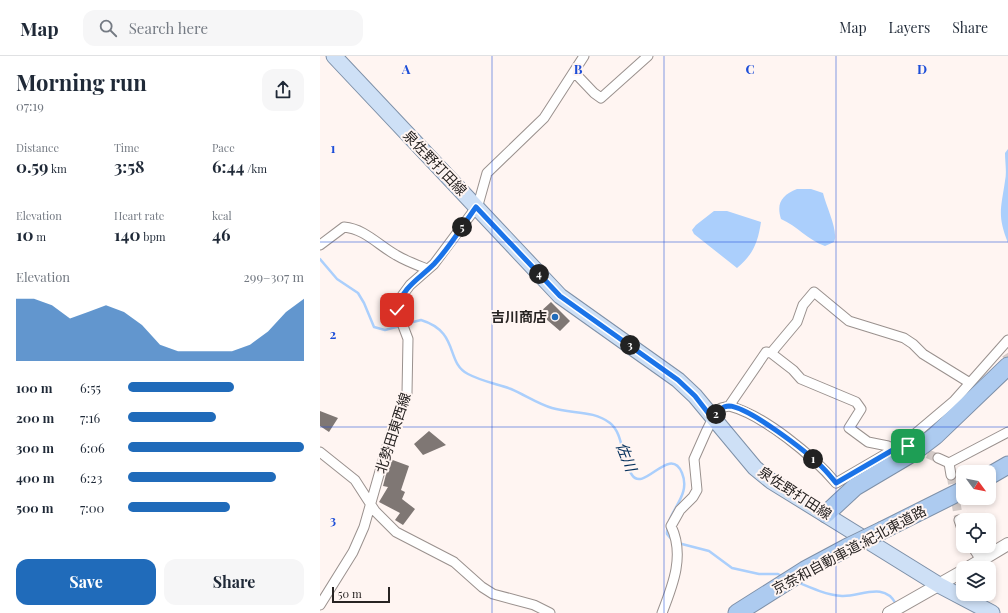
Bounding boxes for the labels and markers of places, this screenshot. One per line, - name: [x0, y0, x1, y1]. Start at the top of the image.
- pin: 5: [452, 217, 472, 237]
- pin: 4: [529, 264, 549, 284]
- pin: [380, 293, 414, 327]
- place label: 吉川商店: [491, 307, 547, 326]
- marker: 吉川商店: [550, 312, 560, 322]
- pin: 3: [620, 335, 640, 355]
- pin: 2: [706, 404, 726, 424]
- pin: [891, 429, 925, 463]
- pin: 1: [803, 449, 823, 469]

